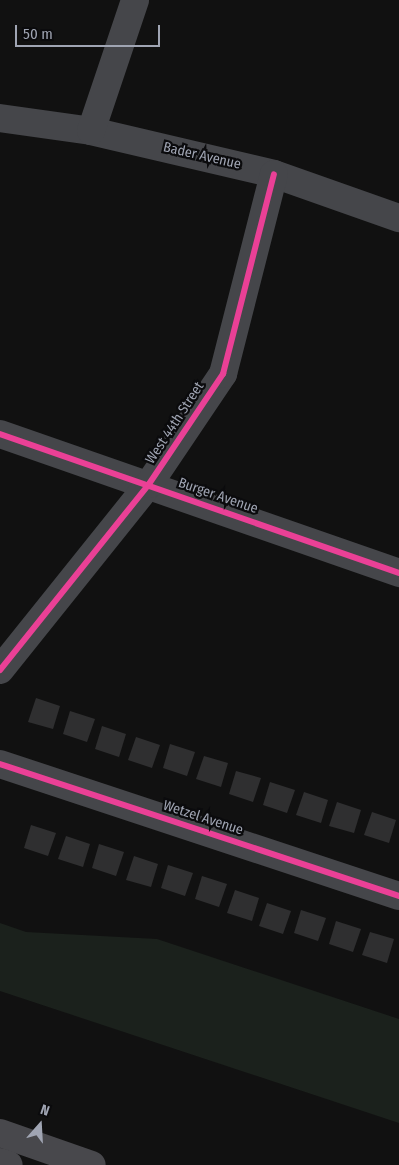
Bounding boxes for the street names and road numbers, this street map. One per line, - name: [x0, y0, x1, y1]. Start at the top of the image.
- street label: Bader Avenue: [162, 139, 242, 173]
- street label: West 44th Street: [142, 379, 208, 467]
- street label: Burger Avenue: [176, 475, 260, 517]
- street label: Wetzel Avenue: [161, 797, 245, 839]

